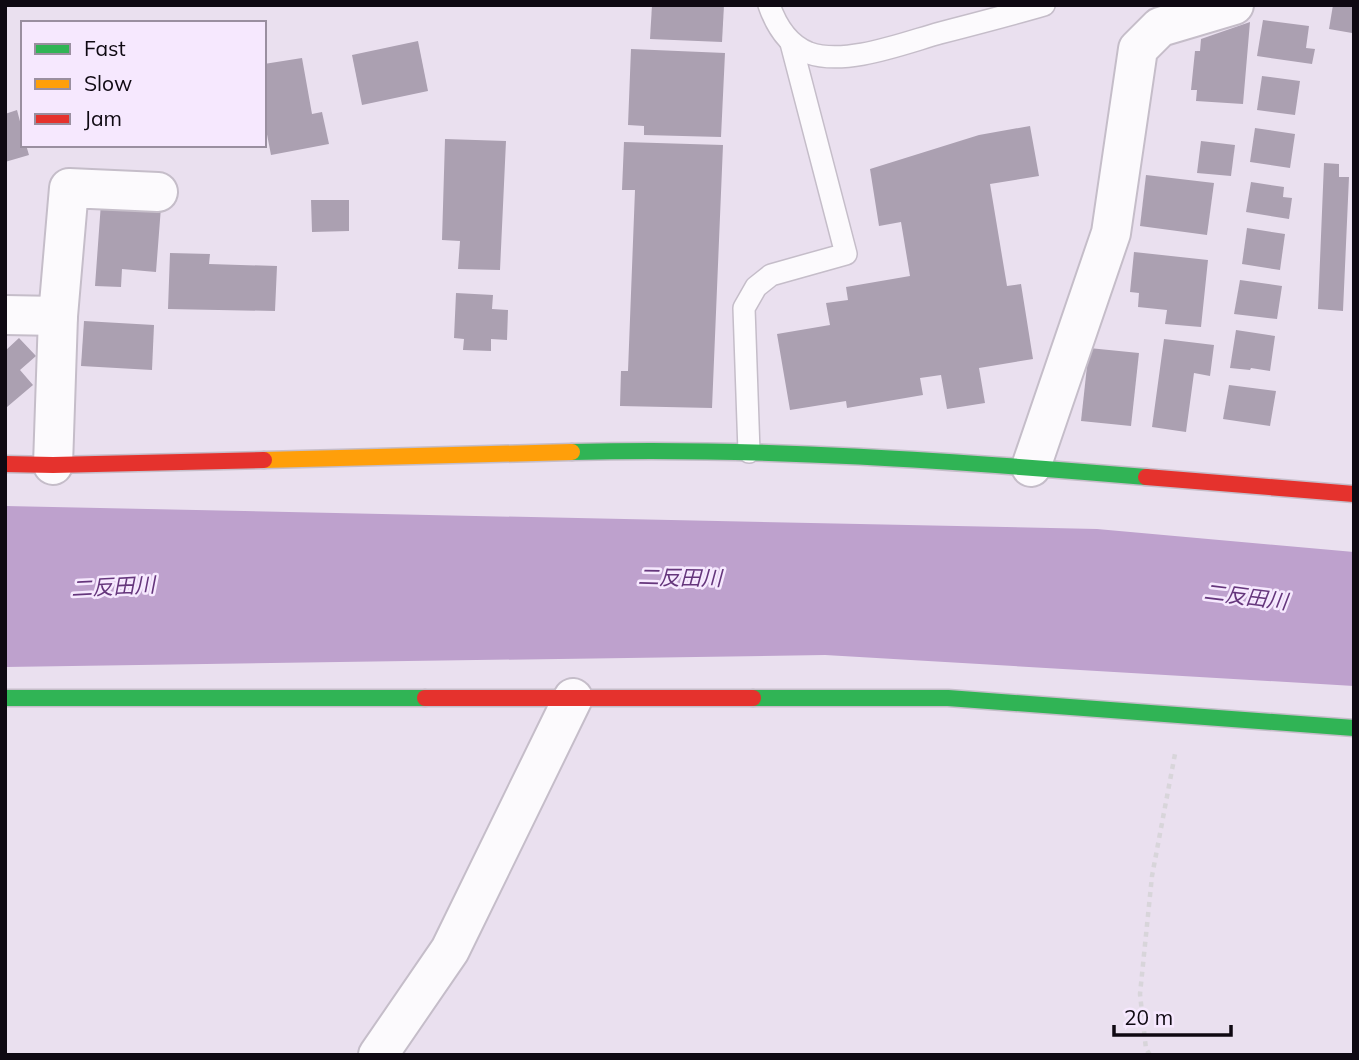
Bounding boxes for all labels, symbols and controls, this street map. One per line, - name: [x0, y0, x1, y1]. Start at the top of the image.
- legend: [21, 21, 266, 147]
- text: Fast: [84, 35, 126, 61]
- text: Slow: [84, 70, 132, 96]
- text: Jam: [84, 105, 122, 131]
- water label: 二反田川: [638, 563, 724, 591]
- water label: 二反田川: [70, 571, 158, 601]
- water label: 二反田川: [1203, 578, 1291, 614]
- scale bar: [1114, 993, 1231, 1038]
- text: 20 m: [1124, 1004, 1173, 1030]

